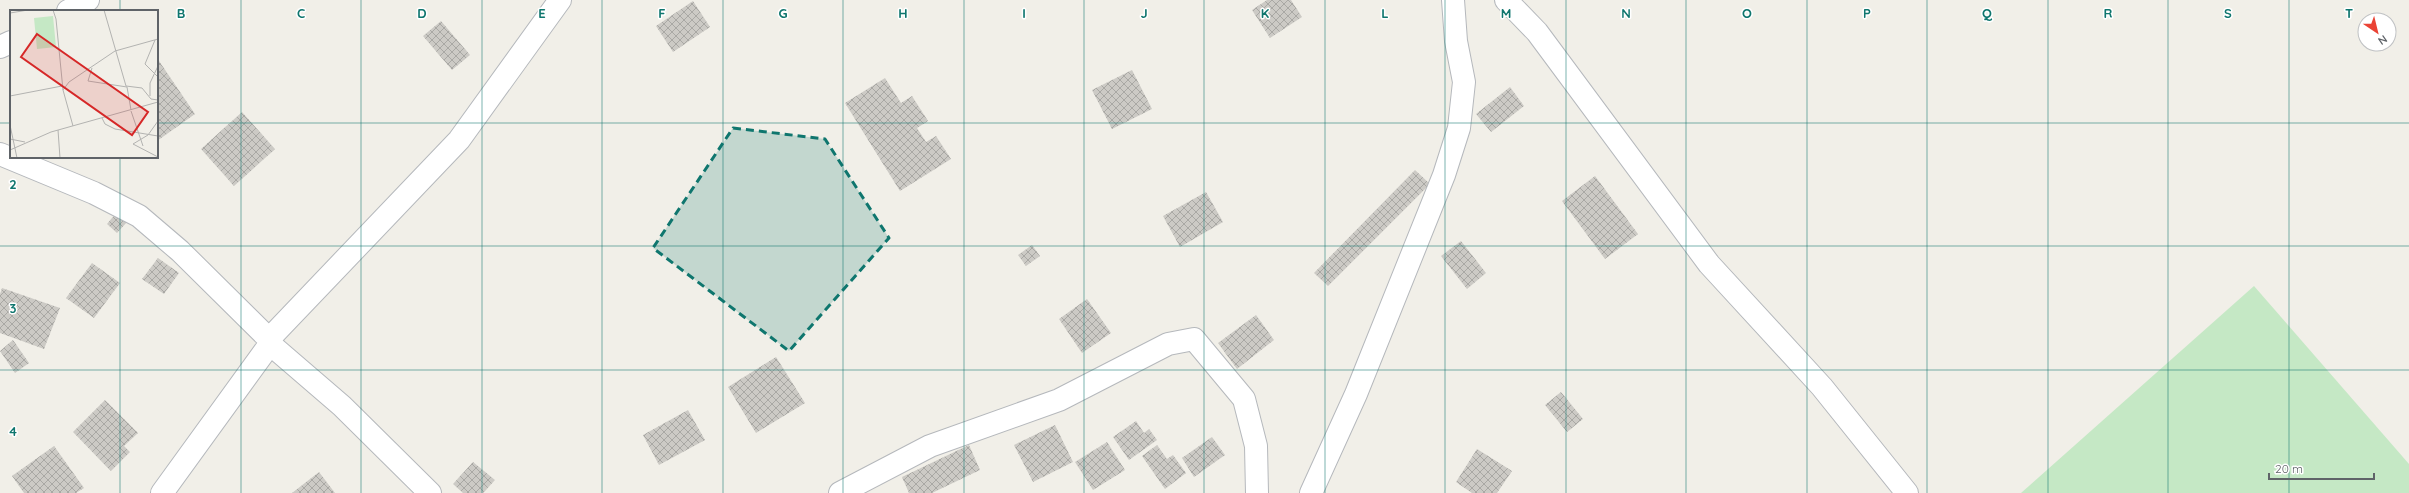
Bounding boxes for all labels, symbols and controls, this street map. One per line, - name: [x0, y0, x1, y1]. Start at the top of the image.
- text: B: [177, 5, 185, 21]
- text: C: [297, 5, 305, 21]
- text: D: [417, 5, 427, 21]
- text: E: [538, 5, 546, 21]
- text: F: [658, 5, 666, 21]
- text: G: [778, 5, 788, 21]
- text: H: [898, 5, 908, 21]
- text: I: [1022, 5, 1026, 21]
- text: J: [1140, 5, 1148, 21]
- text: K: [1261, 5, 1270, 21]
- text: L: [1381, 5, 1389, 21]
- text: M: [1501, 5, 1511, 21]
- text: N: [1621, 5, 1631, 21]
- text: O: [1742, 5, 1752, 21]
- text: P: [1863, 5, 1871, 21]
- text: Q: [1982, 5, 1993, 21]
- text: R: [2104, 5, 2113, 21]
- text: S: [2224, 5, 2232, 21]
- text: T: [2345, 5, 2353, 21]
- inset map: [10, 10, 158, 158]
- north arrow: [2357, 12, 2397, 52]
- text: N: [2375, 32, 2390, 48]
- text: 2: [9, 176, 17, 192]
- text: 3: [10, 300, 17, 316]
- text: 4: [9, 423, 17, 439]
- scale bar: [2269, 455, 2374, 481]
- text: 20 m: [2275, 461, 2303, 476]

